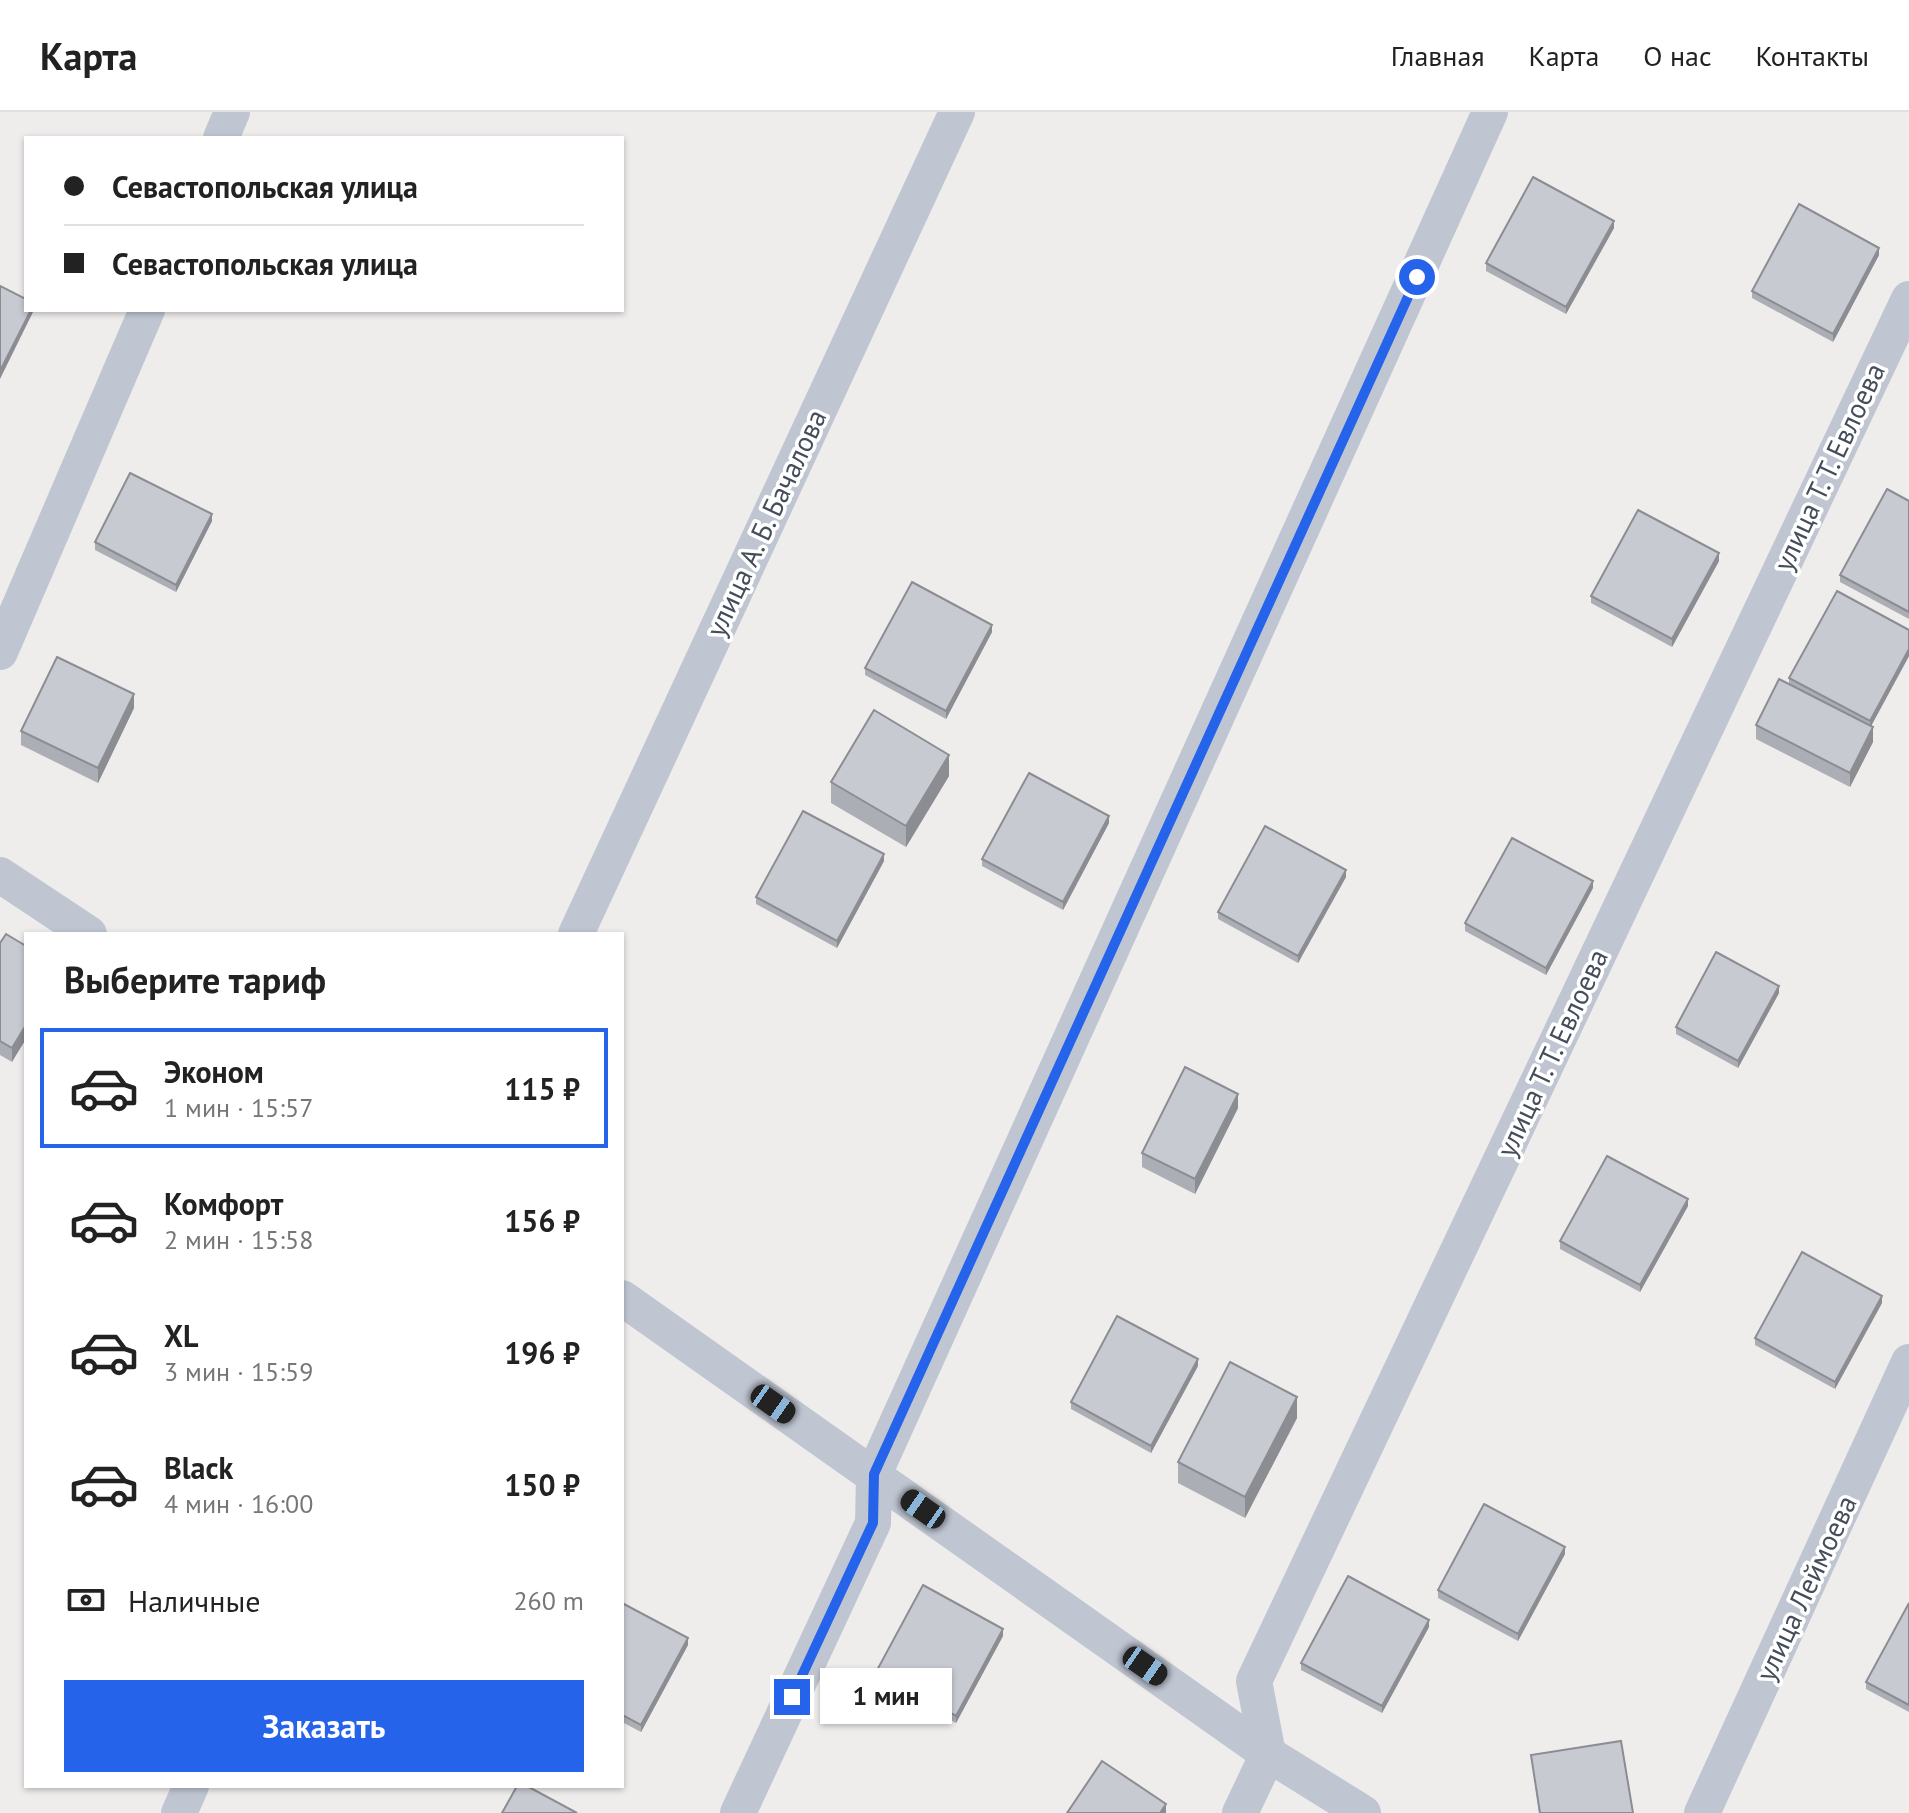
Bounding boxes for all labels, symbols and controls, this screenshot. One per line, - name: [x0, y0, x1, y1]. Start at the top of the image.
- text: Карта: [40, 31, 137, 80]
- text: Главная: [1391, 37, 1485, 74]
- text: Карта: [1529, 37, 1599, 74]
- text: О нас: [1643, 37, 1712, 74]
- text: Контакты: [1756, 37, 1869, 74]
- text: Севастопольская улица: [112, 167, 418, 206]
- text: Севастопольская улица: [112, 244, 418, 283]
- route start: [1399, 259, 1435, 295]
- street label: улица Т. Т. Евлоева: [1764, 357, 1893, 577]
- street label: улица А. Б. Бачалова: [697, 403, 834, 642]
- street label: улица Т. Т. Евлоева: [1487, 943, 1616, 1163]
- text: Выберите тариф: [64, 956, 326, 1003]
- icon: car: [68, 1052, 140, 1124]
- text: Эконом: [164, 1052, 264, 1091]
- text: 115 ₽: [504, 1069, 580, 1108]
- text: 1 мин · 15:57: [164, 1091, 313, 1124]
- icon: car: [68, 1184, 140, 1256]
- text: Комфорт: [164, 1184, 283, 1223]
- text: 156 ₽: [504, 1201, 580, 1240]
- text: 2 мин · 15:58: [164, 1223, 313, 1256]
- icon: car: [68, 1316, 140, 1388]
- text: XL: [164, 1316, 198, 1355]
- text: 196 ₽: [504, 1333, 580, 1372]
- text: 3 мин · 15:59: [164, 1355, 313, 1388]
- car: [746, 1380, 800, 1428]
- icon: car: [68, 1448, 140, 1520]
- text: Black: [164, 1448, 233, 1487]
- text: 150 ₽: [504, 1465, 580, 1504]
- car: [896, 1485, 950, 1533]
- text: 4 мин · 16:00: [164, 1487, 313, 1520]
- street label: улица Леймоева: [1746, 1489, 1865, 1687]
- icon: cash: [64, 1578, 108, 1622]
- text: Наличные: [128, 1581, 260, 1620]
- text: 260 m: [513, 1584, 584, 1617]
- car: [1118, 1642, 1172, 1690]
- callout: 1 мин: [820, 1669, 952, 1725]
- route end: [774, 1679, 810, 1715]
- text: 1 мин: [853, 1679, 919, 1712]
- button: Заказать: [64, 1680, 584, 1772]

